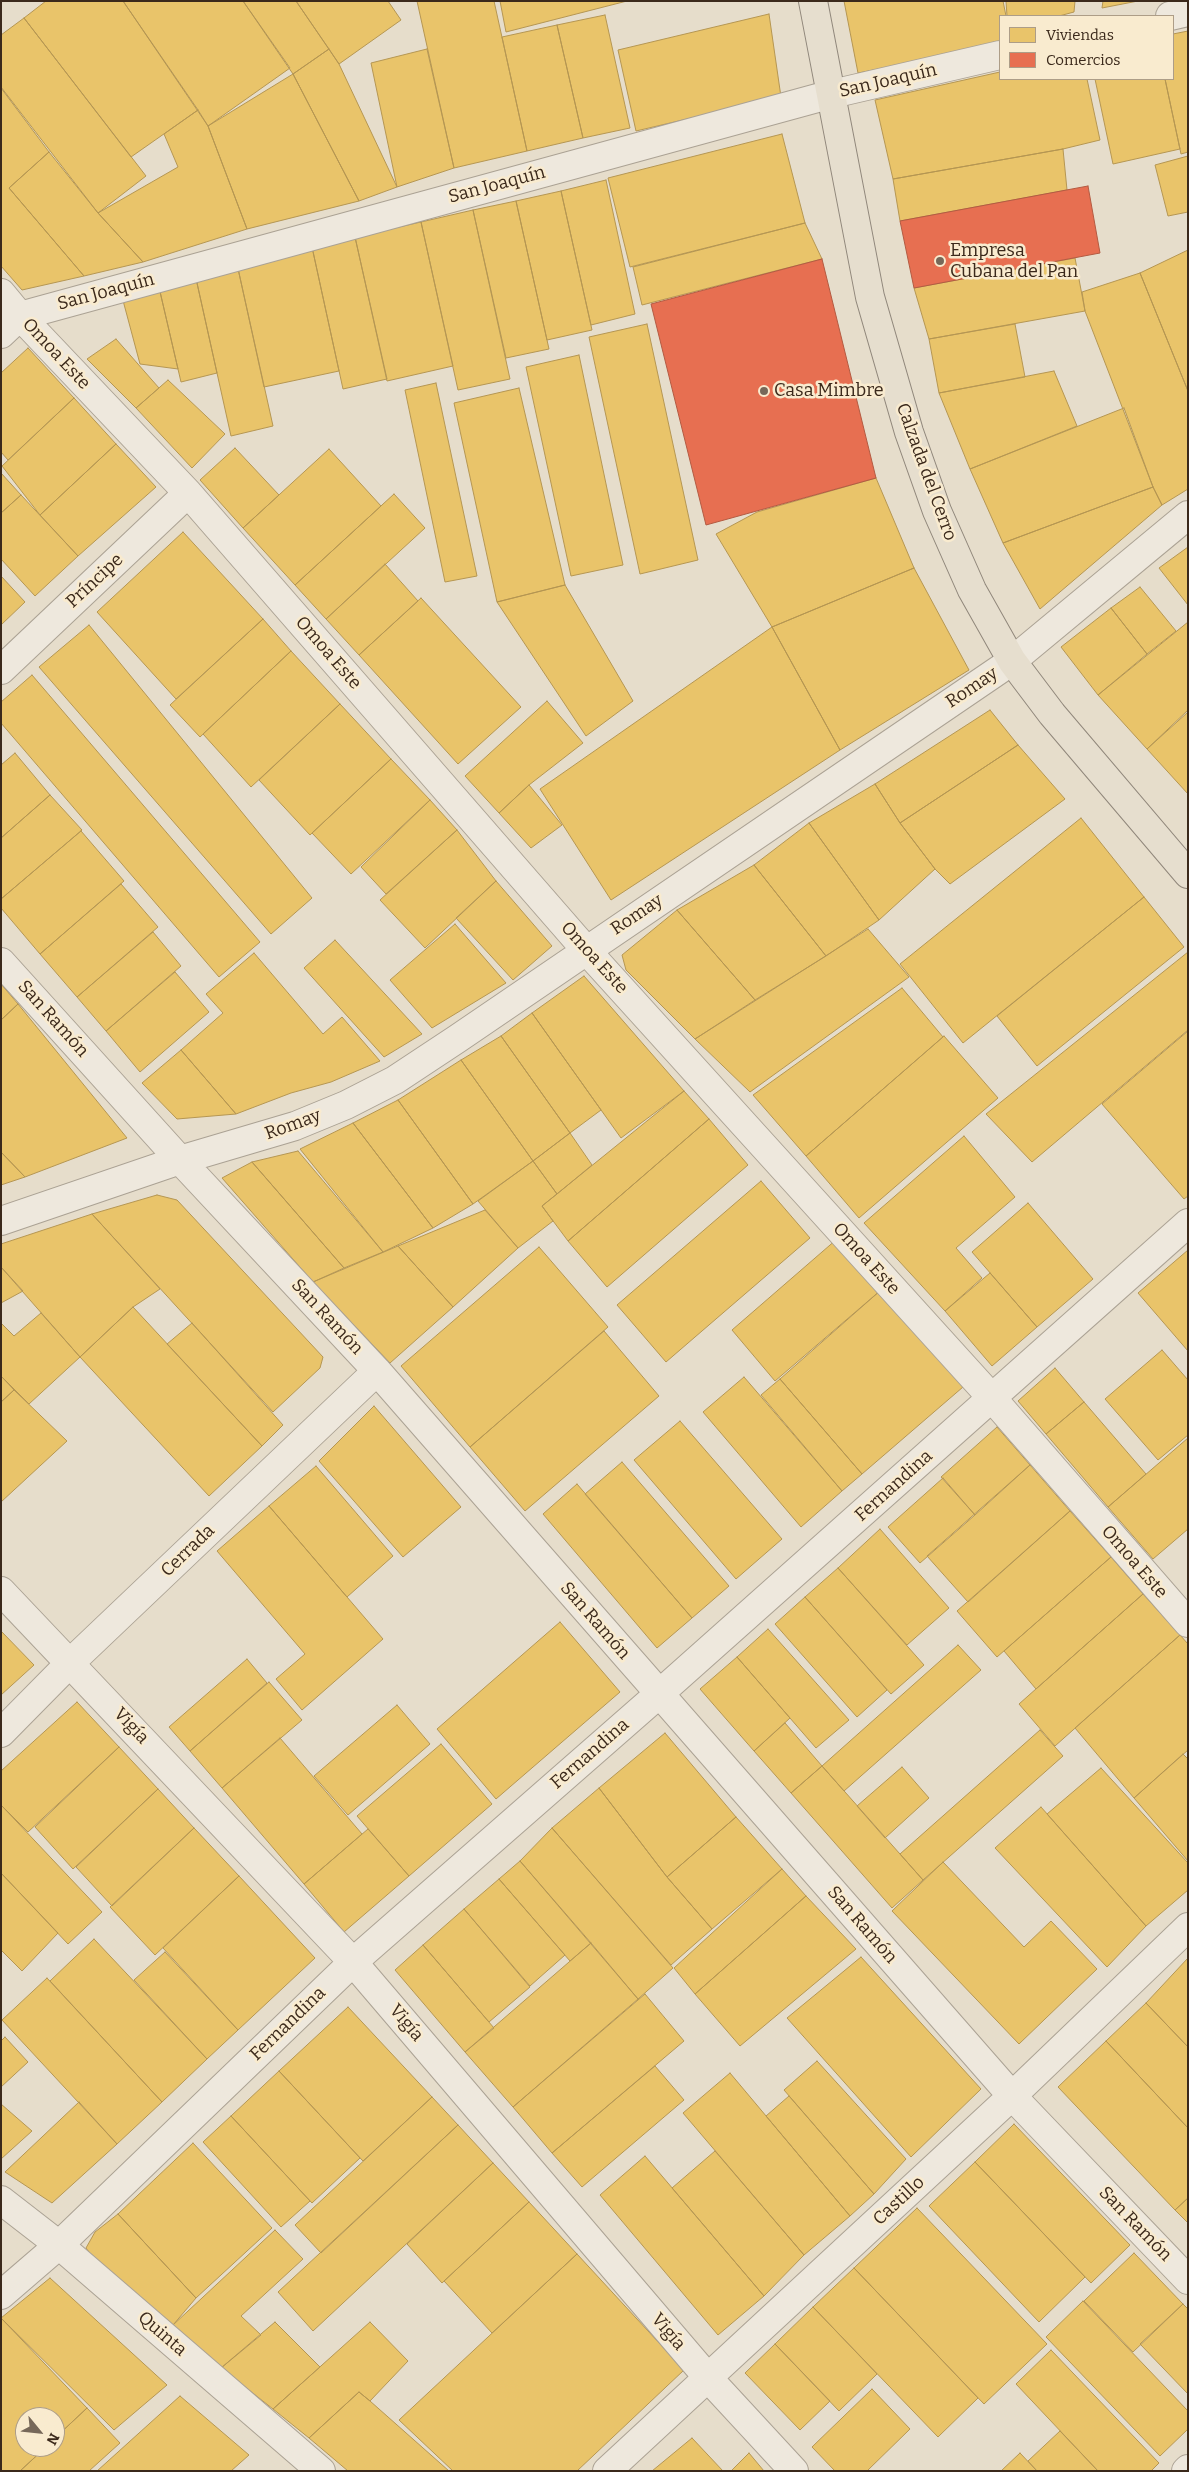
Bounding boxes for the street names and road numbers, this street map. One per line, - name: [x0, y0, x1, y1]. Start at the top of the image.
- street label: San Joaquín: [837, 59, 939, 103]
- street label: San Joaquín: [446, 162, 548, 208]
- street label: San Joaquín: [55, 269, 157, 315]
- street label: Omoa Este: [18, 314, 94, 394]
- street label: Calzada del Cerro: [891, 400, 961, 544]
- street label: Príncipe: [62, 549, 128, 613]
- street label: Omoa Este: [290, 612, 366, 694]
- street label: Romay: [942, 663, 1002, 713]
- street label: Romay: [607, 890, 667, 940]
- street label: Omoa Este: [556, 917, 632, 999]
- street label: San Ramón: [13, 976, 93, 1062]
- street label: Romay: [262, 1105, 324, 1145]
- street label: Omoa Este: [828, 1218, 904, 1300]
- street label: San Ramón: [287, 1275, 367, 1359]
- street label: Fernandina: [851, 1446, 937, 1526]
- street label: Cerrada: [157, 1520, 219, 1582]
- street label: Omoa Este: [1096, 1521, 1172, 1603]
- street label: San Ramón: [556, 1578, 634, 1664]
- street label: Vigía: [109, 1703, 153, 1749]
- street label: Fernandina: [546, 1714, 634, 1794]
- street label: San Ramón: [823, 1882, 901, 1968]
- street label: Fernandina: [246, 1983, 330, 2065]
- street label: Vigía: [384, 2000, 428, 2046]
- street label: Castillo: [869, 2172, 929, 2230]
- street label: San Ramón: [1094, 2182, 1176, 2266]
- street label: Quinta: [133, 2307, 191, 2361]
- street label: Vigía: [646, 2309, 690, 2355]

